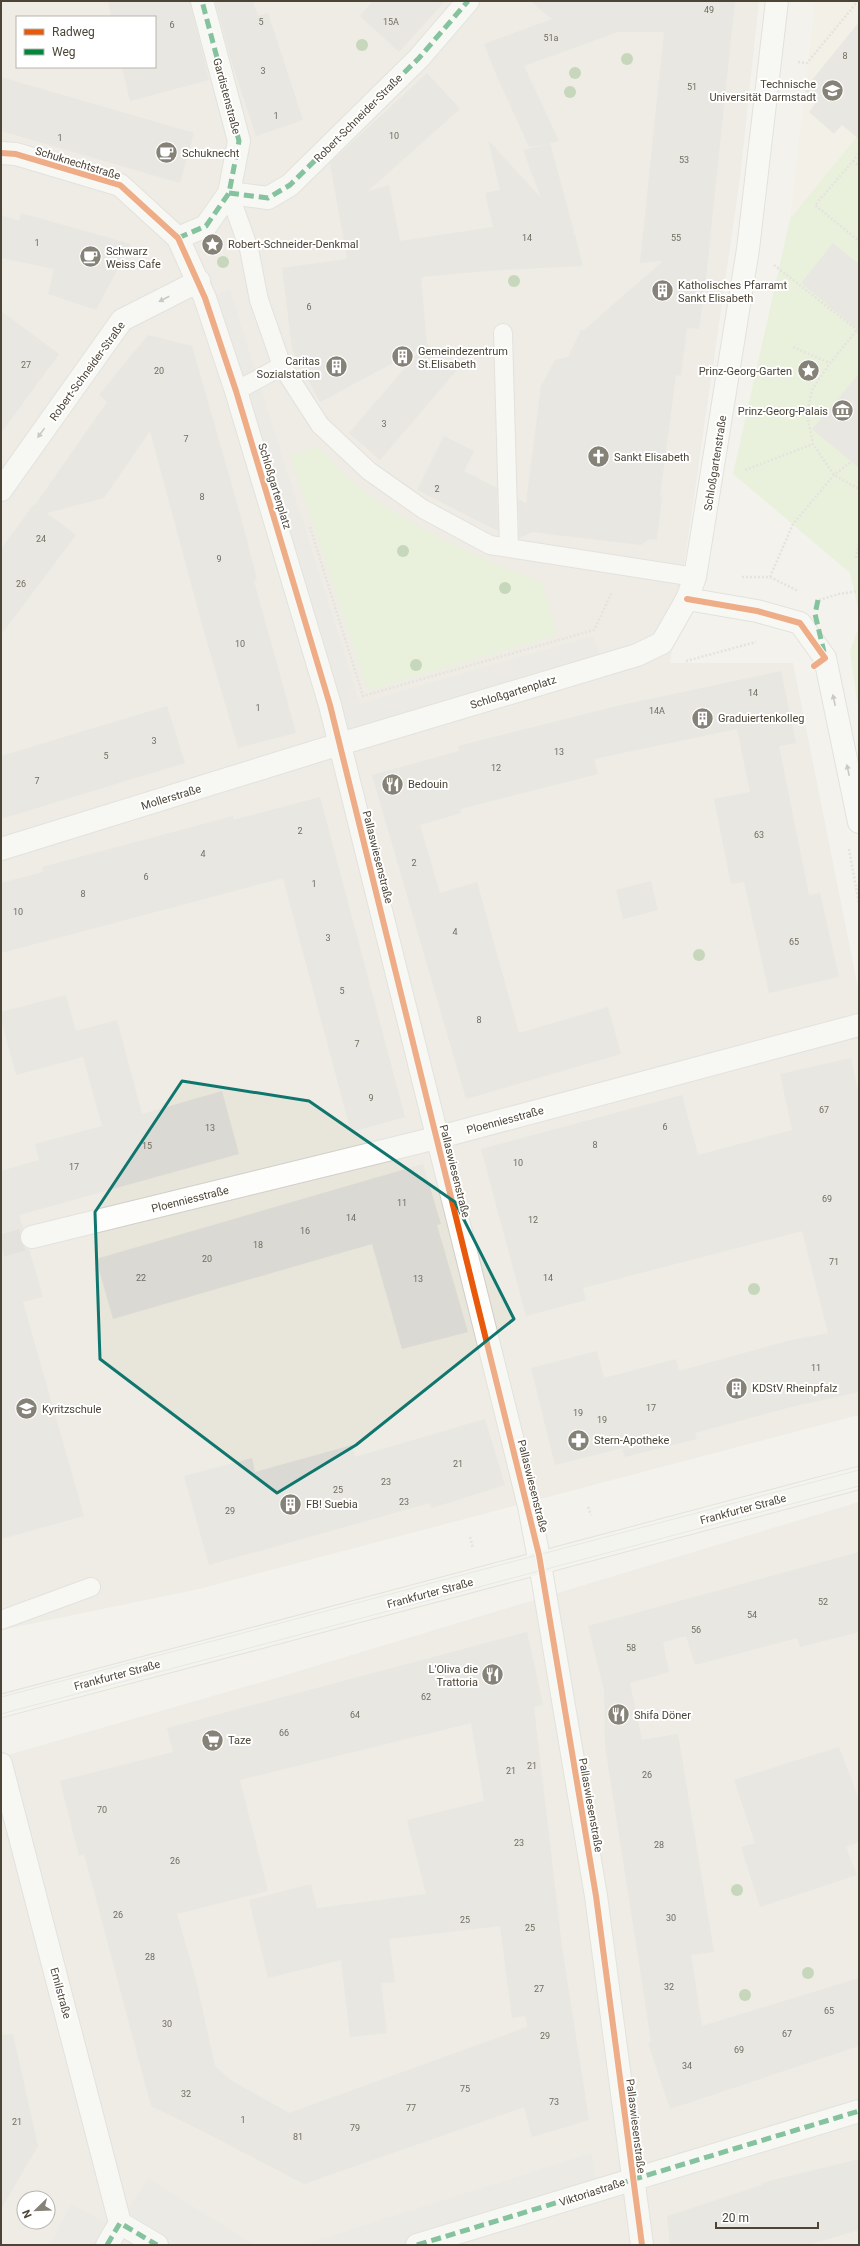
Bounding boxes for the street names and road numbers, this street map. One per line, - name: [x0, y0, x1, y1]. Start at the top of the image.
- street label: Gardistenstraße: [210, 57, 243, 136]
- street label: Robert-Schneider-Straße: [312, 71, 405, 165]
- street label: Schuknechtstraße: [34, 144, 122, 183]
- street label: Robert-Schneider-Straße: [47, 319, 128, 423]
- street label: Schloßgartenstraße: [702, 414, 729, 512]
- street label: Schloßgartenplatz: [255, 441, 294, 531]
- street label: Schloßgartenplatz: [468, 673, 558, 712]
- street label: Mollerstraße: [140, 782, 203, 813]
- street label: Pallaswiesenstraße: [360, 809, 395, 905]
- street label: Ploenniesstraße: [465, 1104, 545, 1137]
- street label: Pallaswiesenstraße: [437, 1123, 472, 1219]
- street label: Ploenniesstraße: [150, 1184, 230, 1215]
- street label: Pallaswiesenstraße: [515, 1438, 550, 1534]
- street label: Frankfurter Straße: [699, 1492, 788, 1527]
- street label: Frankfurter Straße: [386, 1576, 475, 1611]
- street label: Frankfurter Straße: [73, 1658, 162, 1693]
- street label: Pallaswiesenstraße: [576, 1757, 605, 1853]
- street label: Emilstraße: [47, 1966, 74, 2020]
- street label: Pallaswiesenstraße: [623, 2078, 648, 2174]
- street label: Viktoriastraße: [558, 2176, 627, 2209]

